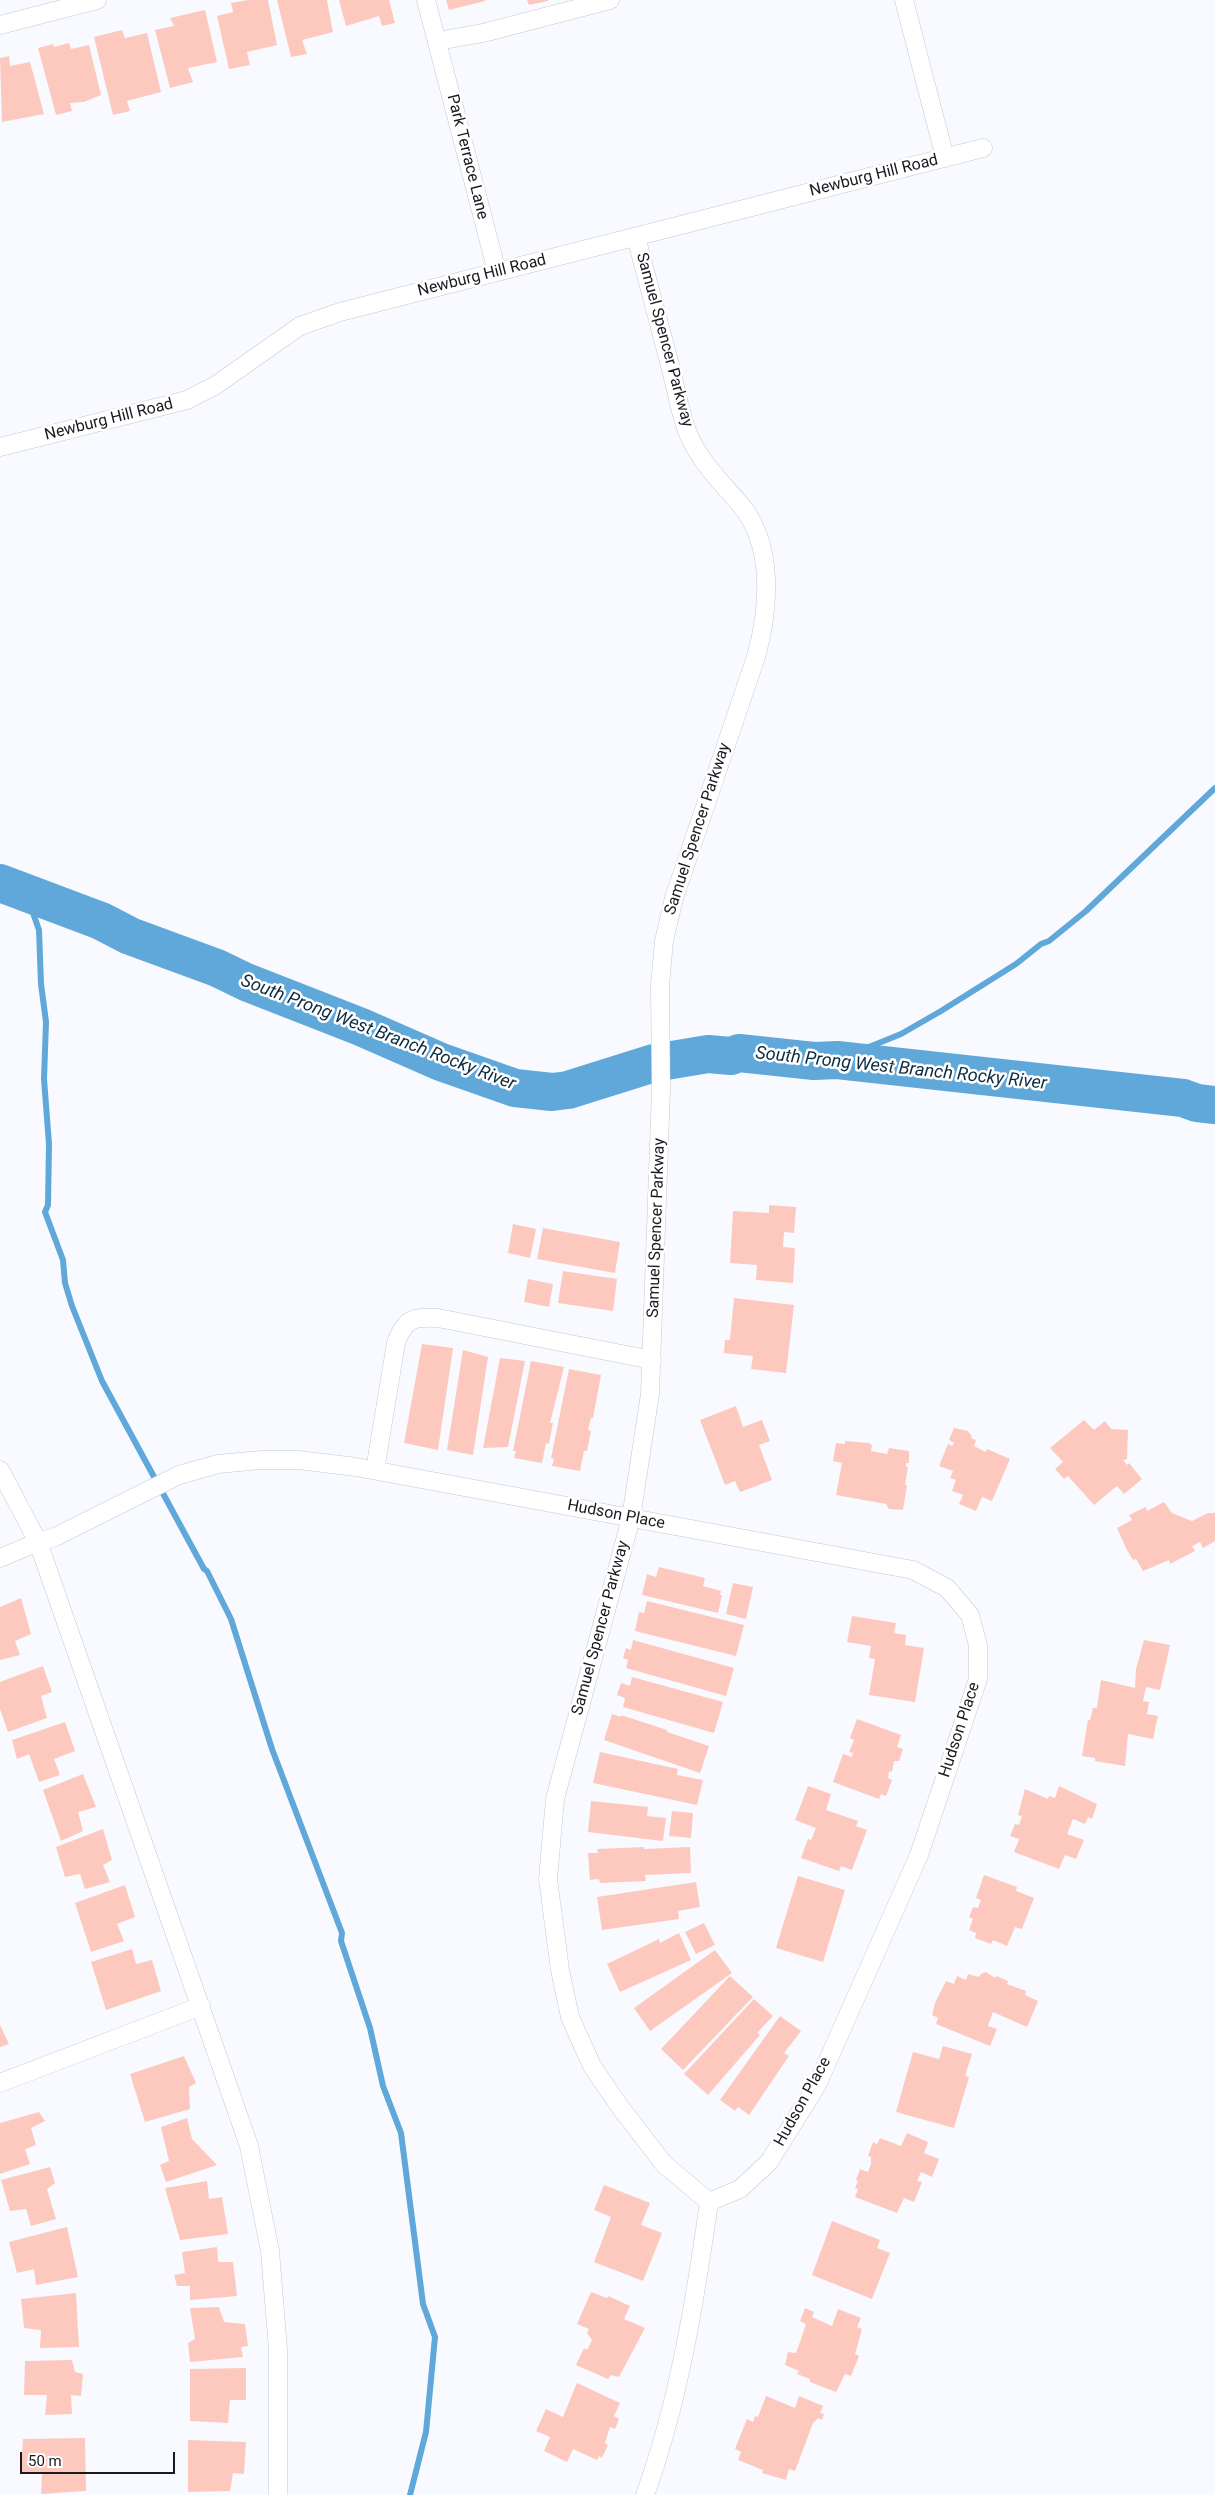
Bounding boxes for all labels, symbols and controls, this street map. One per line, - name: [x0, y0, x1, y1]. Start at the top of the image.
- street label: Park Terrace Lane: [442, 92, 492, 222]
- street label: Newburg Hill Road: [808, 151, 940, 201]
- street label: Newburg Hill Road: [416, 251, 548, 301]
- street label: Samuel Spencer Parkway: [631, 251, 697, 429]
- street label: Newburg Hill Road: [43, 395, 175, 445]
- street label: Samuel Spencer Parkway: [661, 740, 735, 918]
- water label: South Prong West Branch Rocky River: [238, 970, 518, 1096]
- water label: South Prong West Branch Rocky River: [754, 1043, 1048, 1095]
- street label: Samuel Spencer Parkway: [644, 1138, 670, 1318]
- street label: Hudson Place: [566, 1496, 666, 1534]
- street label: Samuel Spencer Parkway: [568, 1539, 634, 1717]
- street label: Hudson Place: [936, 1680, 984, 1780]
- street label: Hudson Place: [771, 2054, 835, 2150]
- scale bar: [22, 2442, 178, 2474]
- text: 50 m: [28, 2452, 62, 2470]

